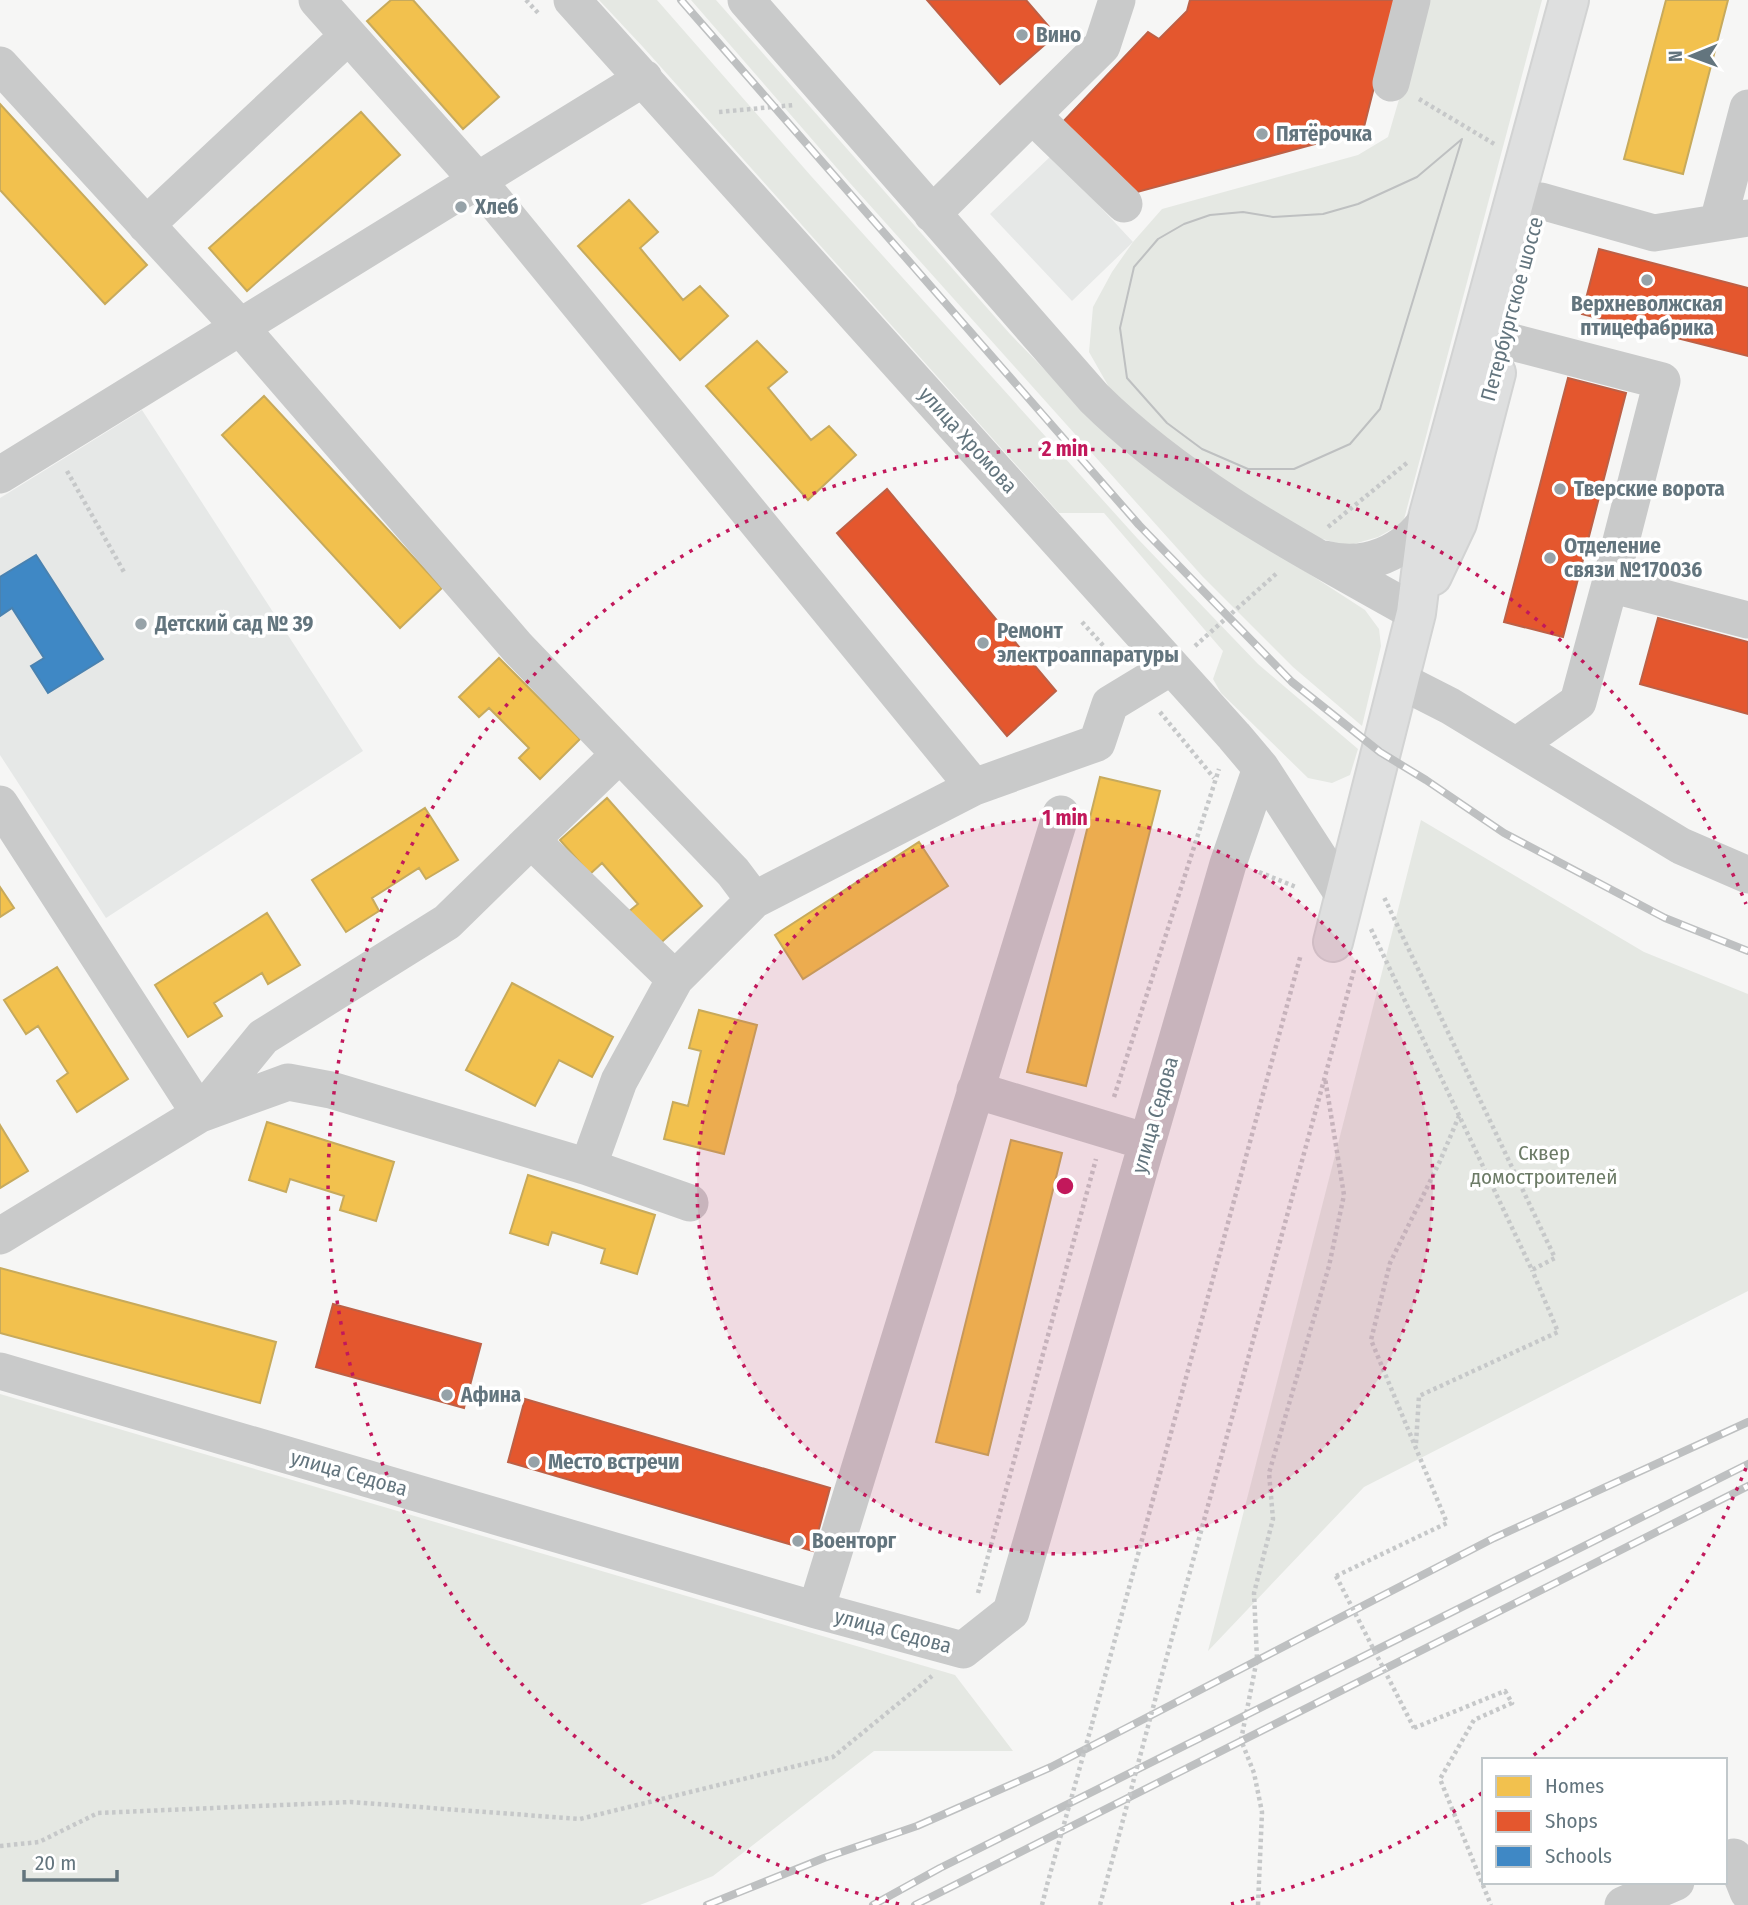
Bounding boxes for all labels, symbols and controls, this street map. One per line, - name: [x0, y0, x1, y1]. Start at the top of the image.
- north arrow: [1657, 21, 1727, 91]
- place label: Вино: [1036, 22, 1081, 48]
- marker: Вино: [1014, 27, 1030, 43]
- text: N: [1664, 50, 1687, 62]
- place label: Пятёрочка: [1276, 121, 1372, 147]
- marker: Пятёрочка: [1254, 126, 1270, 142]
- place label: Хлеб: [474, 194, 519, 220]
- marker: Хлеб: [453, 199, 469, 215]
- street label: Петербургское шоссе: [1475, 214, 1549, 404]
- marker: Верхневолжская птицефабрика: [1639, 272, 1655, 288]
- place label: Верхневолжская птицефабрика: [1571, 291, 1723, 341]
- street label: улица Хромова: [913, 381, 1023, 499]
- text: 2 min: [1041, 436, 1088, 462]
- place label: Тверские ворота: [1574, 476, 1725, 502]
- marker: Тверские ворота: [1552, 481, 1568, 497]
- place label: Отделение связи №170036: [1564, 533, 1702, 583]
- marker: Отделение связи №170036: [1542, 550, 1558, 566]
- place label: Детский сад № 39: [154, 611, 313, 637]
- marker: Детский сад № 39: [133, 616, 149, 632]
- place label: Ремонт электроаппаратуры: [997, 618, 1179, 668]
- marker: Ремонт электроаппаратуры: [975, 635, 991, 651]
- text: 1 min: [1042, 805, 1088, 831]
- street label: улица Седова: [1126, 1054, 1184, 1176]
- park label: Сквер домостроителей: [1470, 1140, 1618, 1190]
- centre of rings: [1053, 1174, 1077, 1198]
- place label: Афина: [460, 1382, 521, 1408]
- marker: Афина: [439, 1387, 455, 1403]
- street label: улица Седова: [288, 1444, 410, 1502]
- place label: Место встречи: [548, 1449, 679, 1475]
- marker: Место встречи: [526, 1454, 542, 1470]
- place label: Военторг: [812, 1528, 897, 1554]
- marker: Военторг: [790, 1533, 806, 1549]
- street label: улица Седова: [832, 1603, 954, 1659]
- legend: [1482, 1758, 1727, 1884]
- text: Homes: [1545, 1773, 1604, 1799]
- text: Shops: [1545, 1808, 1598, 1834]
- scale bar: [24, 1839, 117, 1883]
- text: Schools: [1545, 1843, 1612, 1869]
- text: 20 m: [35, 1850, 76, 1876]

